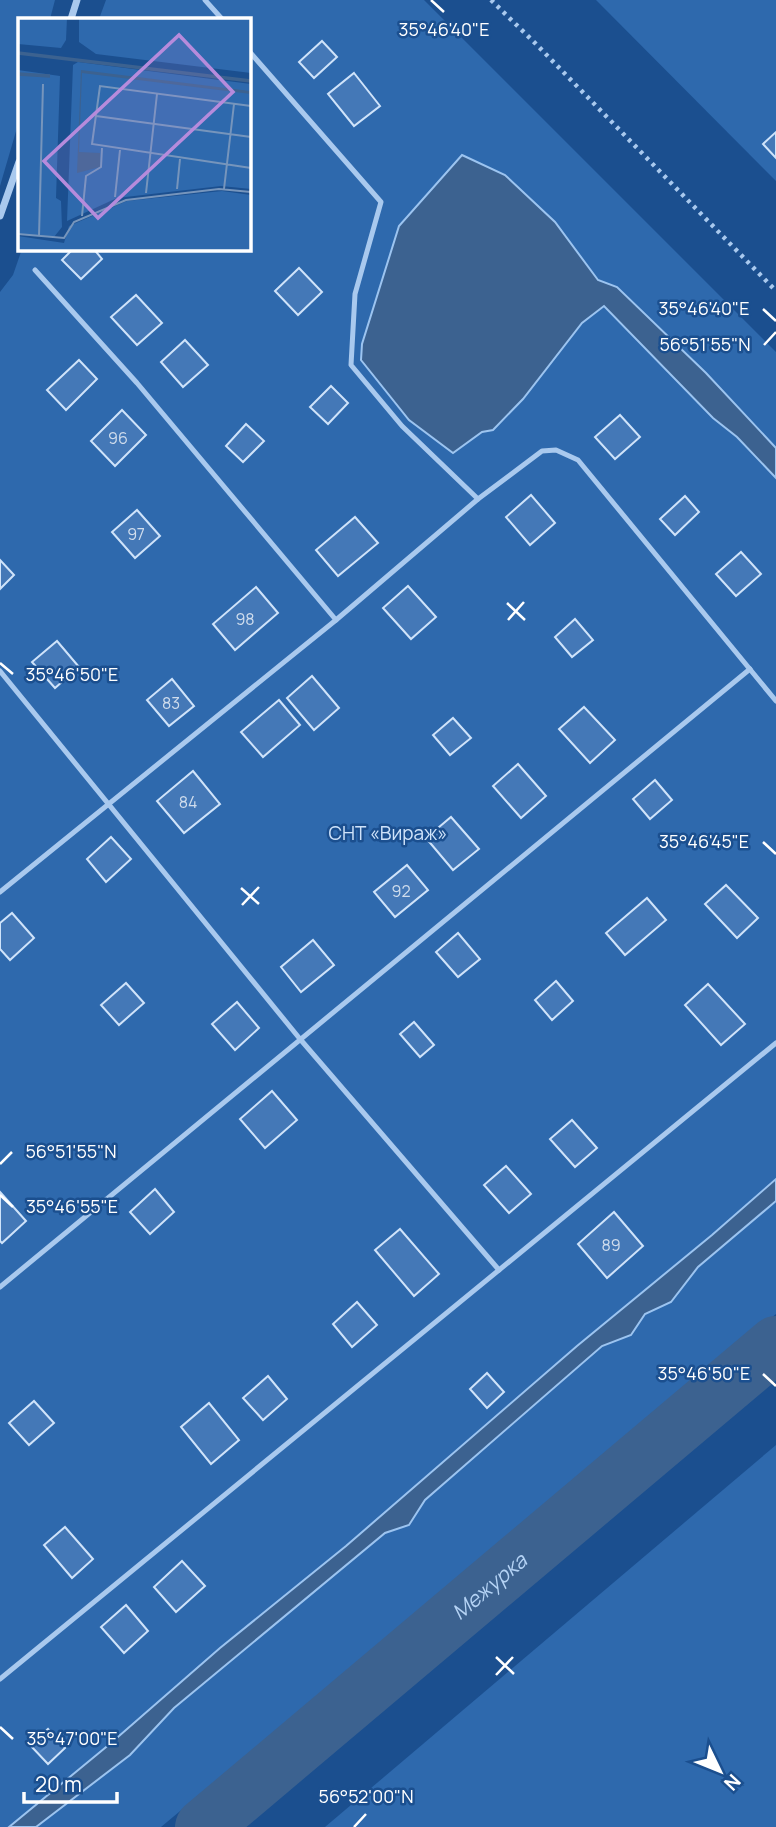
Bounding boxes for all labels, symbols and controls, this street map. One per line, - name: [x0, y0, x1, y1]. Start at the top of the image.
- text: 35°46'40"E: [399, 17, 489, 41]
- inset map: [18, 18, 250, 250]
- text: 35°46'40"E: [659, 296, 749, 320]
- text: 56°51'55"N: [659, 332, 751, 356]
- house number: 96: [108, 427, 128, 449]
- house number: 97: [127, 523, 145, 545]
- house number: 98: [235, 608, 255, 630]
- text: 35°46'50"E: [26, 662, 118, 686]
- house number: 83: [162, 692, 180, 714]
- house number: 84: [179, 791, 197, 813]
- park label: СНТ «Вираж»: [328, 820, 448, 846]
- text: 35°46'45"E: [659, 829, 749, 853]
- house number: 92: [391, 880, 411, 902]
- text: 56°51'55"N: [25, 1139, 117, 1163]
- text: 35°46'55"E: [26, 1194, 118, 1218]
- house number: 89: [601, 1234, 621, 1256]
- text: 35°46'50"E: [658, 1361, 750, 1385]
- water label: Межурка: [446, 1545, 533, 1626]
- text: 35°47'00"E: [26, 1726, 118, 1750]
- north arrow: [685, 1736, 755, 1806]
- scale bar: [24, 1760, 117, 1804]
- text: N: [718, 1769, 747, 1796]
- text: 20 m: [35, 1770, 82, 1798]
- text: 56°52'00"N: [319, 1784, 414, 1808]

